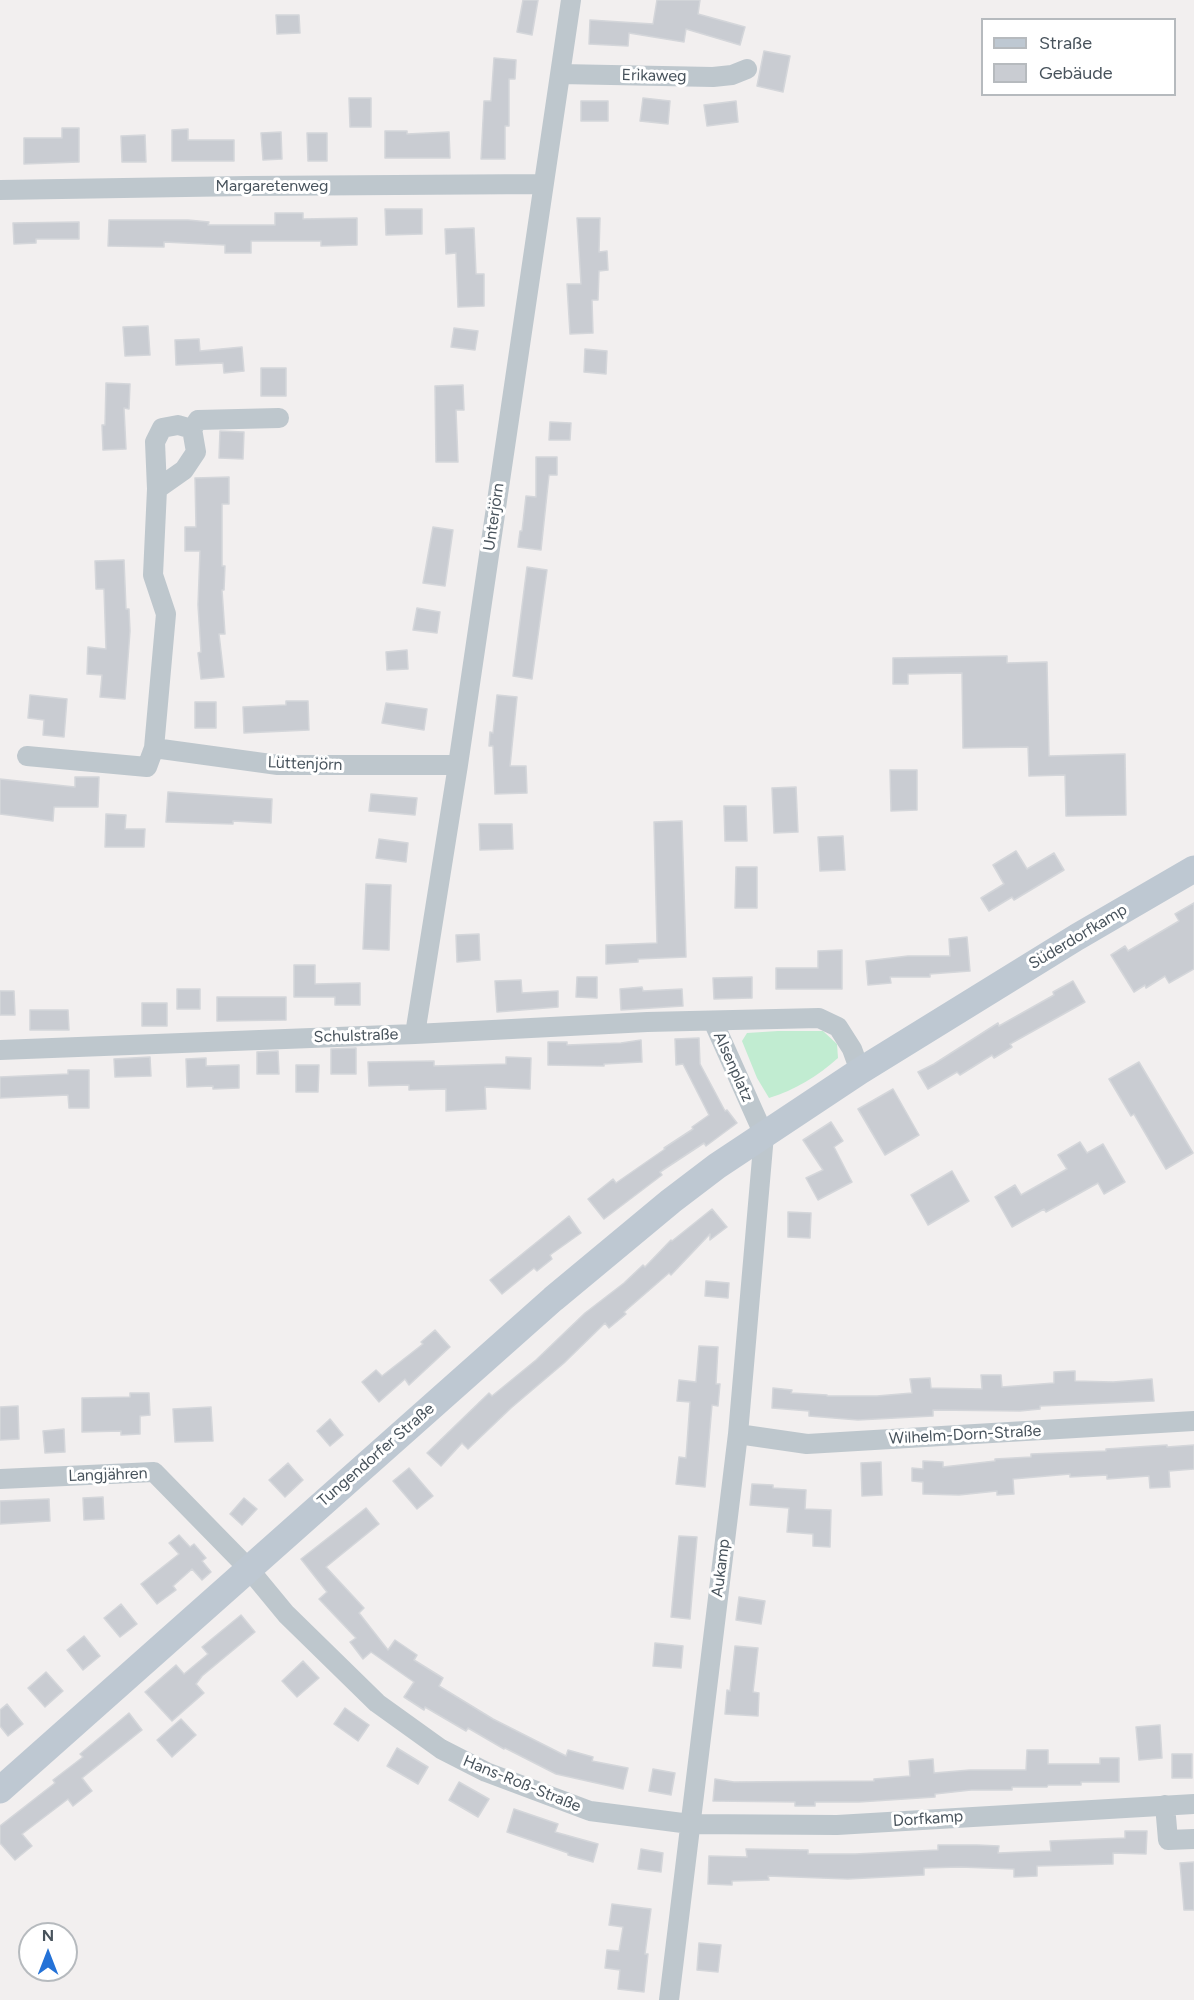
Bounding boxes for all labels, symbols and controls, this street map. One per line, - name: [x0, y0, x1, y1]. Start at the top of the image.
- legend: [981, 18, 1176, 96]
- text: Straße: [1039, 32, 1092, 54]
- text: Gebäude: [1039, 62, 1113, 84]
- street label: Erikaweg: [621, 66, 687, 86]
- street label: Margaretenweg: [216, 176, 328, 196]
- street label: Unterjörn: [480, 482, 508, 552]
- street label: Lüttenjörn: [267, 753, 343, 775]
- street label: Süderdorfkamp: [1025, 900, 1131, 974]
- street label: Schulstraße: [313, 1025, 399, 1047]
- street label: Alsenplatz: [709, 1029, 757, 1105]
- street label: Tungendorfer Straße: [314, 1399, 438, 1511]
- street label: Wilhelm-Dorn-Straße: [888, 1421, 1042, 1449]
- street label: Langjähren: [68, 1464, 148, 1486]
- street label: Aukamp: [708, 1538, 734, 1598]
- street label: Hans-Roß-Straße: [460, 1752, 584, 1816]
- street label: Dorfkamp: [892, 1807, 964, 1831]
- north arrow: [18, 1922, 78, 1982]
- text: N: [42, 1926, 54, 1945]

